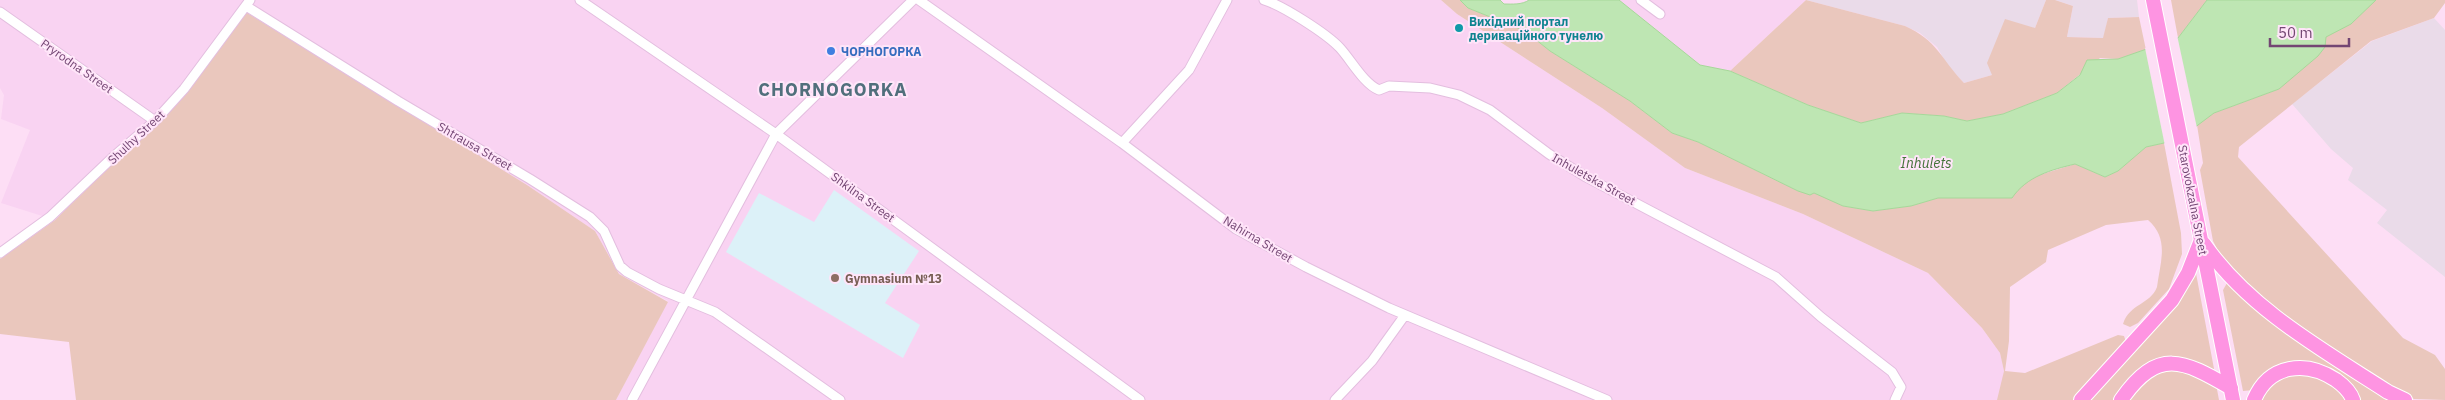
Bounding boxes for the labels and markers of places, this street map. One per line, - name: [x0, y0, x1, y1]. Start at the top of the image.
- place label: Вихідний портал дериваційного тунелю: [1469, 14, 1603, 43]
- marker: Вихідний портал дериваційного тунелю: [1453, 22, 1465, 34]
- place label: ЧОРНОГОРКА: [841, 44, 921, 59]
- marker: ЧОРНОГОРКА: [825, 45, 837, 57]
- place label: Gymnasium №13: [845, 271, 942, 286]
- marker: Gymnasium №13: [829, 272, 841, 284]

